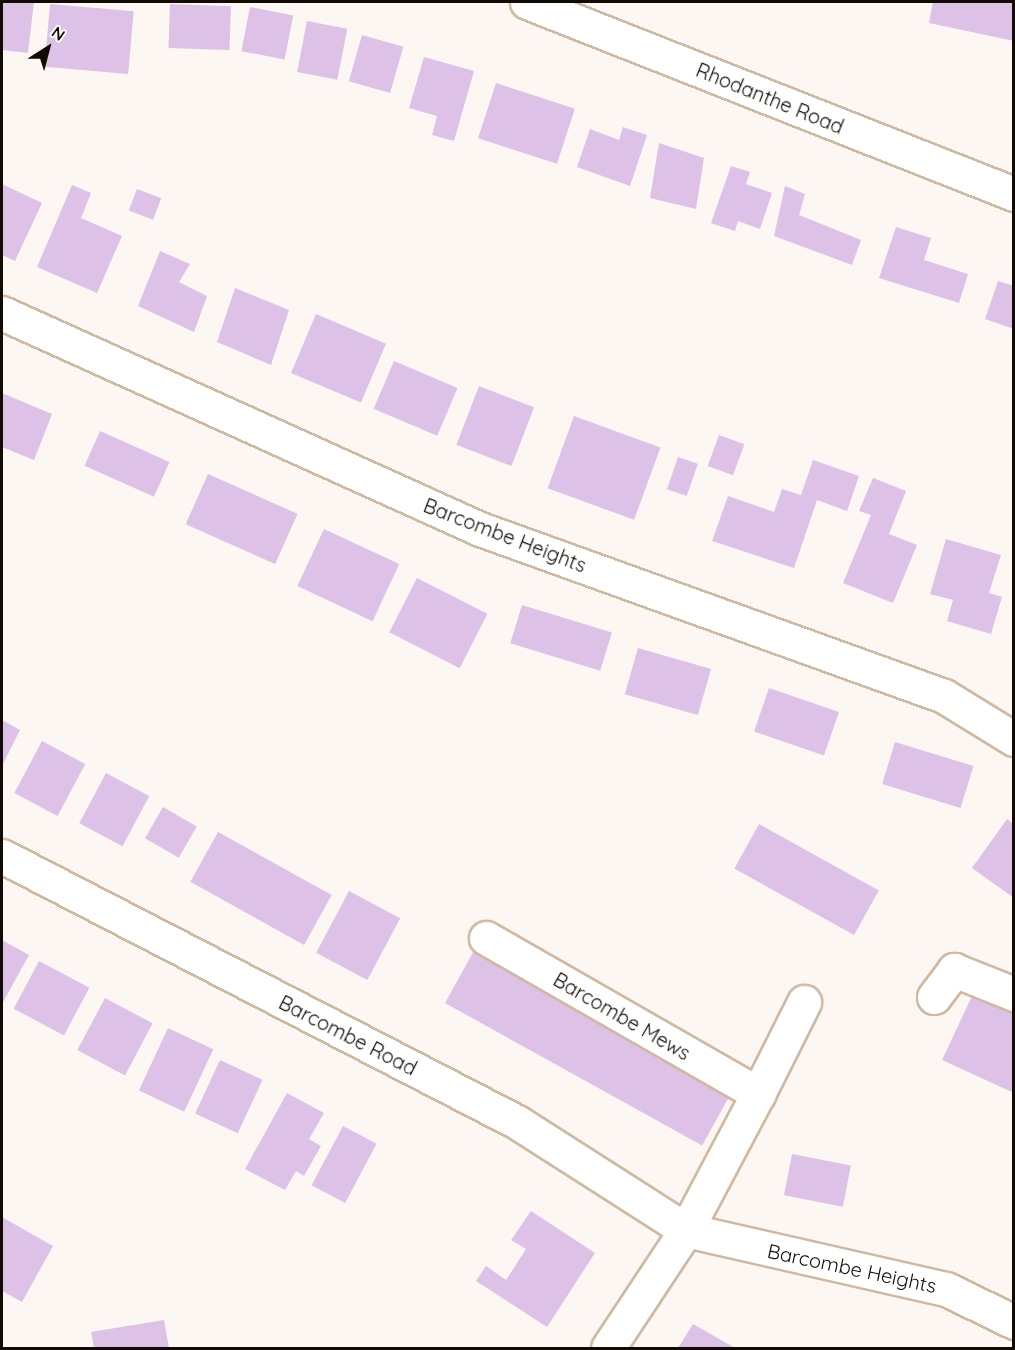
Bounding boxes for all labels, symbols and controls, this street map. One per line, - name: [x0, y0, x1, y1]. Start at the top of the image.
- north arrow: [18, 18, 78, 78]
- text: N: [48, 22, 69, 45]
- street label: Rhodanthe Road: [693, 57, 847, 139]
- street label: Barcombe Heights: [420, 493, 590, 577]
- street label: Barcombe Mews: [549, 967, 695, 1065]
- street label: Barcombe Road: [275, 990, 421, 1080]
- street label: Barcombe Heights: [765, 1238, 939, 1298]

